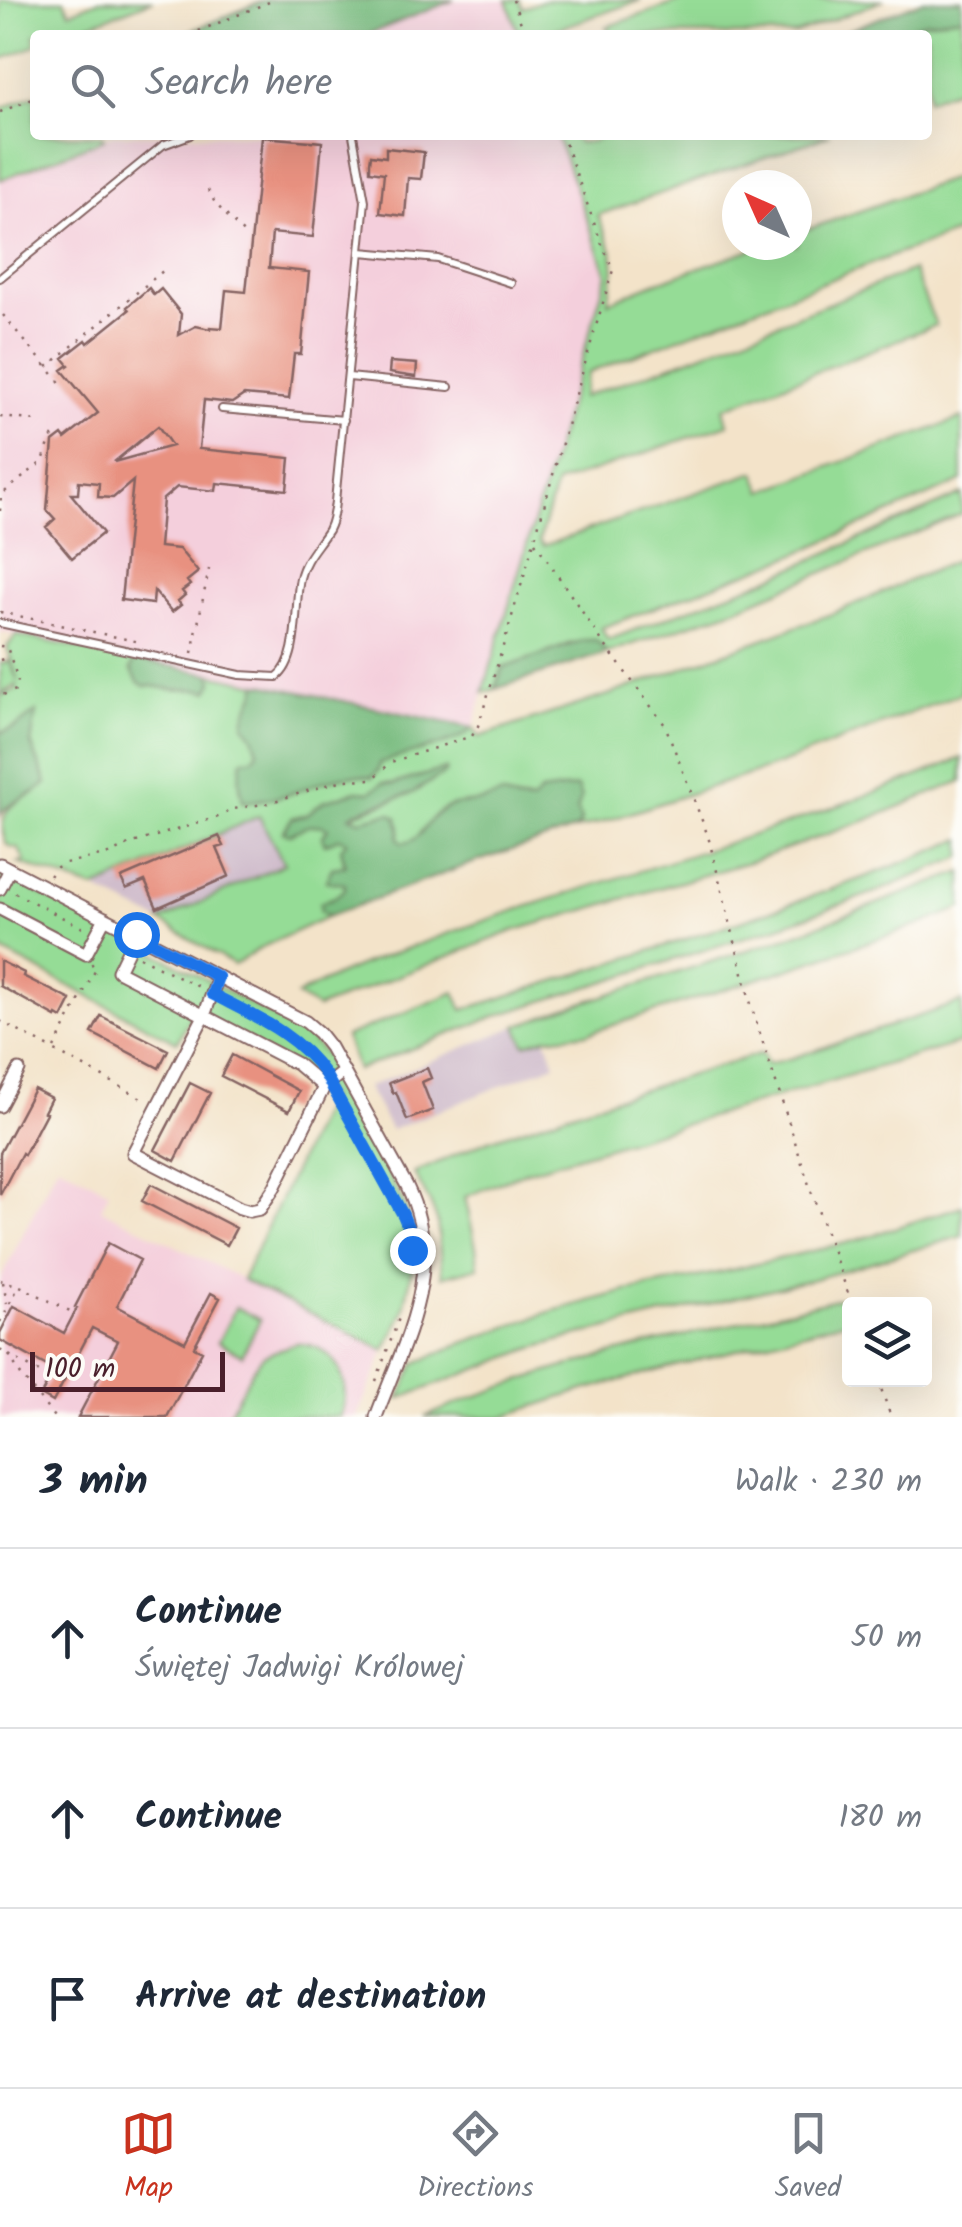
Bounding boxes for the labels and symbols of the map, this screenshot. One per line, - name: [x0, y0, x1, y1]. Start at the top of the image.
- north arrow: [722, 170, 812, 260]
- route start: [114, 912, 160, 958]
- route end: [390, 1228, 436, 1274]
- scale bar: [30, 1347, 225, 1392]

